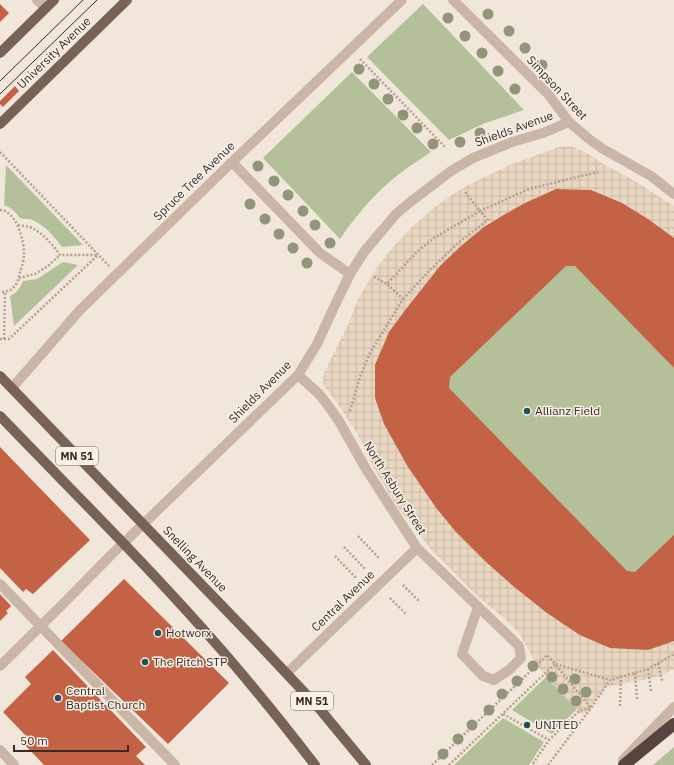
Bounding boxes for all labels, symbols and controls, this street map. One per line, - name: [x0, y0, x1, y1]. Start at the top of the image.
- street label: University Avenue: [14, 13, 94, 92]
- street label: Simpson Street: [524, 52, 591, 123]
- street label: Shields Avenue: [473, 107, 555, 150]
- street label: Spruce Tree Avenue: [150, 138, 238, 223]
- street label: Shields Avenue: [225, 357, 294, 426]
- place label: Allianz Field: [535, 403, 600, 418]
- marker: Allianz Field: [522, 406, 532, 416]
- street label: North Asbury Street: [361, 438, 430, 537]
- road number: MN 51: [56, 447, 98, 465]
- street label: Snelling Avenue: [160, 523, 231, 595]
- street label: Central Avenue: [308, 566, 378, 635]
- place label: Hotworx: [166, 625, 212, 640]
- marker: Hotworx: [153, 628, 163, 638]
- place label: The Pitch STP: [153, 654, 227, 669]
- marker: The Pitch STP: [140, 657, 150, 667]
- place label: Central Baptist Church: [66, 683, 145, 712]
- road number: MN 51: [291, 692, 333, 710]
- marker: Central Baptist Church: [53, 693, 63, 703]
- place label: UNITED: [535, 717, 578, 732]
- marker: UNITED: [522, 720, 532, 730]
- scale bar: [14, 727, 128, 753]
- text: 50 m: [20, 733, 48, 748]

